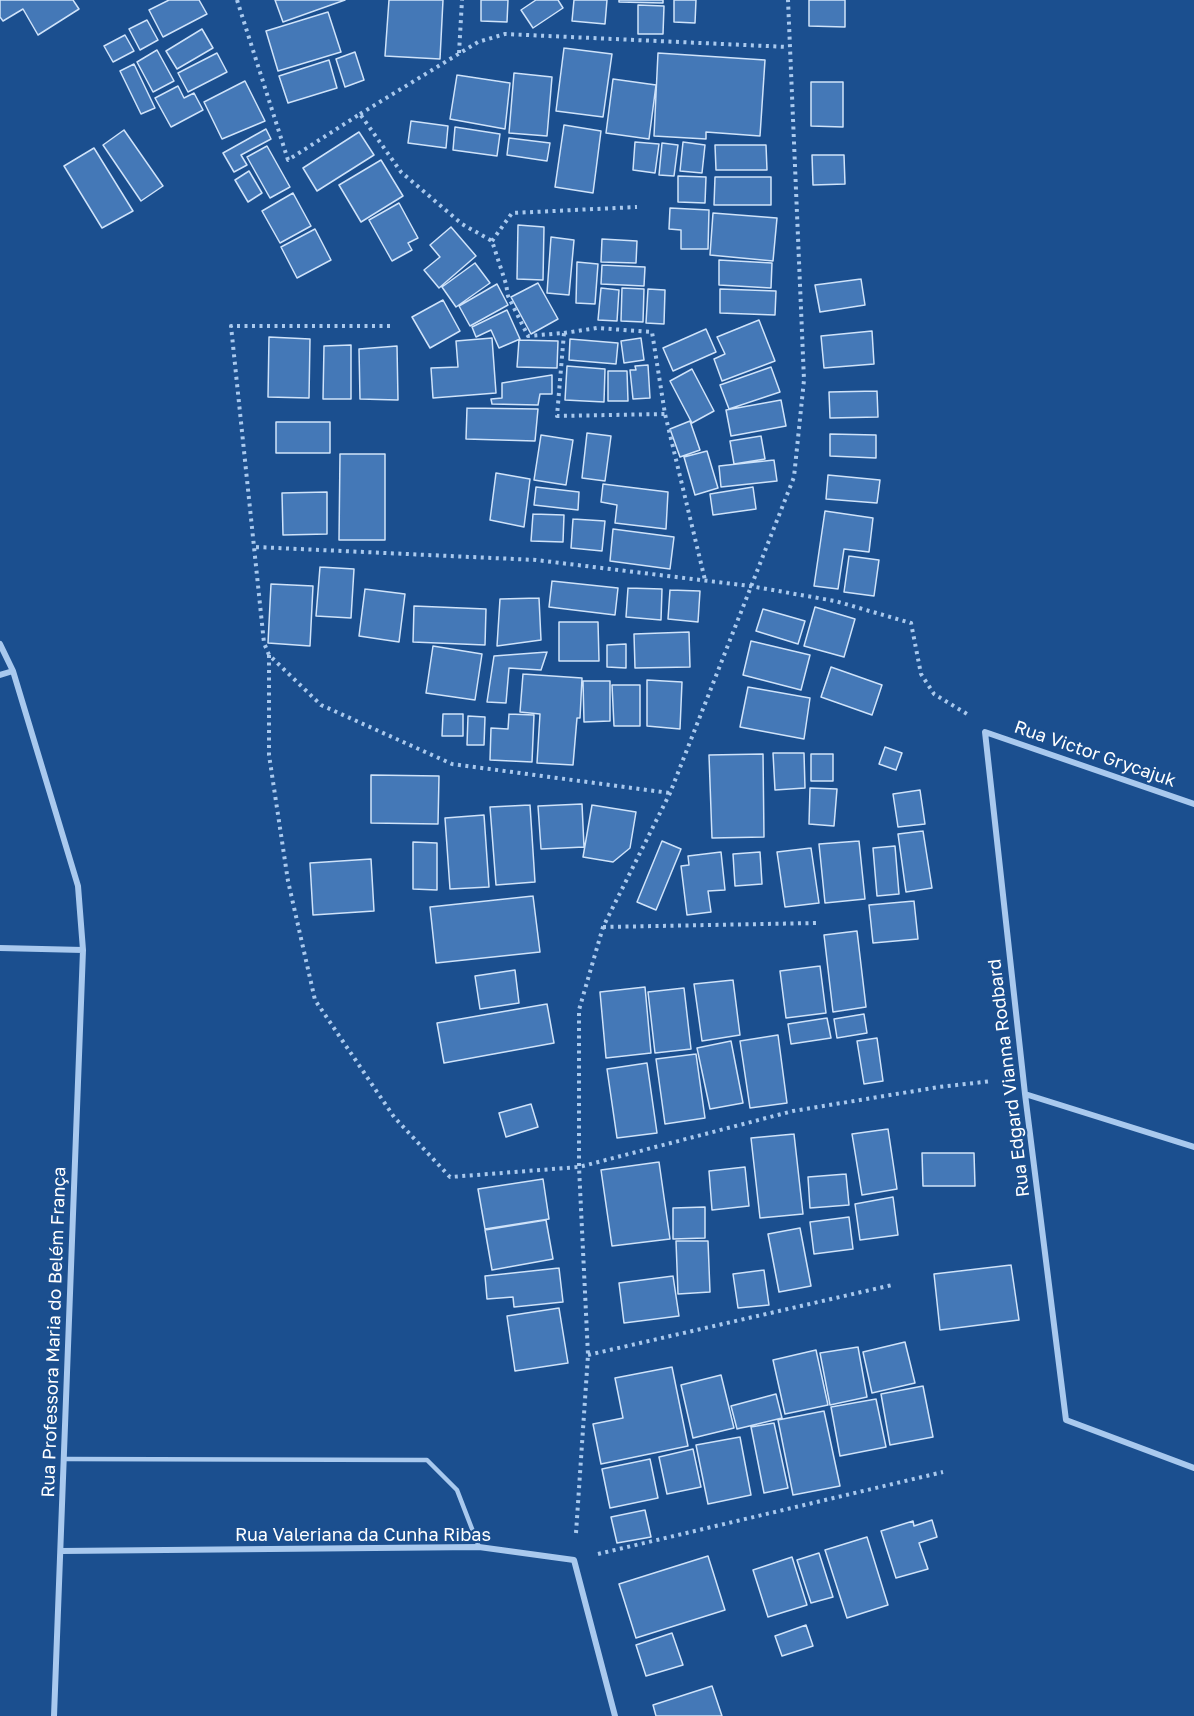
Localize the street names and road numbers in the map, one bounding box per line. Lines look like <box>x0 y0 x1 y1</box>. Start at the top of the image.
street label: Rua Victor Grycajuk <box>1011 716 1179 792</box>
street label: Rua Edgard Vianna Rodbard <box>984 958 1034 1198</box>
street label: Rua Professora Maria do Belém França <box>37 1166 71 1498</box>
street label: Rua Valeriana da Cunha Ribas <box>235 1524 491 1546</box>

